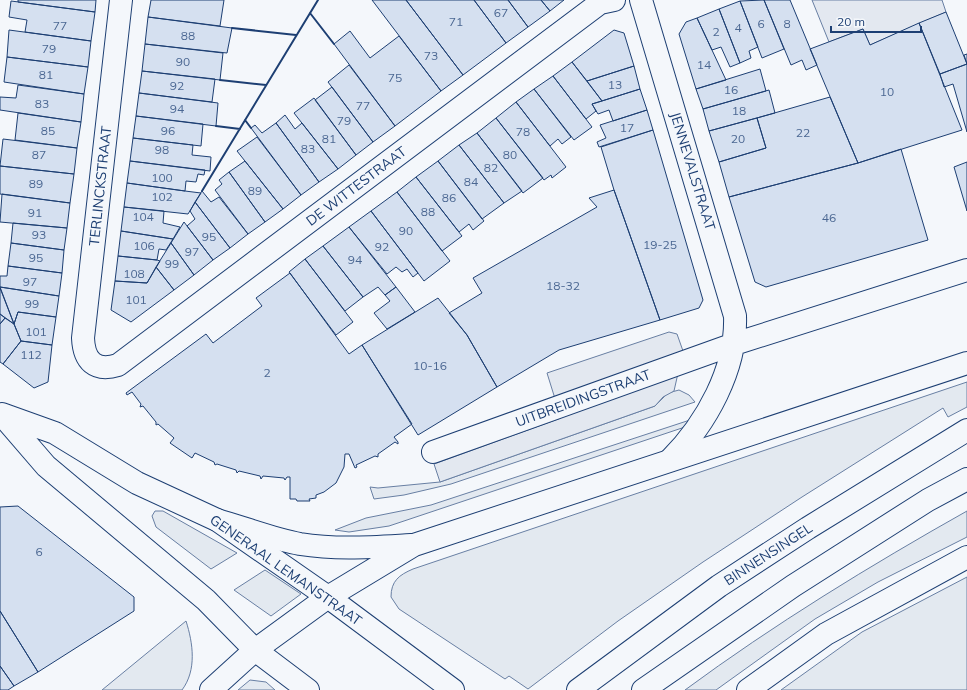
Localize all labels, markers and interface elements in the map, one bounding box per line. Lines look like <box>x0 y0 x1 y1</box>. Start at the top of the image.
house number: 67 <box>494 5 508 20</box>
scale bar <box>831 8 921 34</box>
house number: 71 <box>449 14 463 29</box>
text: 20 m <box>837 14 865 29</box>
house number: 6 <box>757 16 765 31</box>
house number: 8 <box>783 16 791 31</box>
house number: 77 <box>53 18 67 33</box>
house number: 4 <box>734 20 742 35</box>
house number: 2 <box>712 24 720 39</box>
house number: 88 <box>181 28 195 43</box>
house number: 79 <box>42 41 56 56</box>
house number: 73 <box>424 48 438 63</box>
house number: 90 <box>176 54 190 69</box>
house number: 14 <box>697 57 711 72</box>
house number: 81 <box>39 67 53 82</box>
house number: 75 <box>388 70 402 85</box>
house number: 13 <box>608 77 622 92</box>
house number: 92 <box>170 78 184 93</box>
house number: 16 <box>724 82 738 97</box>
house number: 10 <box>880 84 894 99</box>
house number: 83 <box>35 96 49 111</box>
house number: 77 <box>356 98 370 113</box>
house number: 94 <box>170 101 184 116</box>
house number: 18 <box>732 103 746 118</box>
street label: JENNEVALSTRAAT <box>666 110 720 233</box>
house number: 79 <box>337 113 351 128</box>
house number: 17 <box>620 120 634 135</box>
house number: 85 <box>41 123 55 138</box>
house number: 96 <box>161 123 175 138</box>
house number: 78 <box>516 124 530 139</box>
street label: TERLINCKSTRAAT <box>85 125 115 247</box>
house number: 22 <box>796 125 810 140</box>
house number: 81 <box>322 131 336 146</box>
house number: 20 <box>731 131 745 146</box>
house number: 83 <box>301 141 315 156</box>
house number: 98 <box>155 142 169 157</box>
street label: DE WITTESTRAAT <box>302 142 410 230</box>
house number: 87 <box>32 147 46 162</box>
house number: 80 <box>503 147 517 162</box>
house number: 82 <box>484 160 498 175</box>
house number: 100 <box>151 170 173 185</box>
house number: 84 <box>464 174 478 189</box>
house number: 89 <box>29 176 43 191</box>
house number: 89 <box>248 183 262 198</box>
house number: 102 <box>151 189 173 204</box>
house number: 86 <box>442 190 456 205</box>
house number: 88 <box>421 204 435 219</box>
house number: 91 <box>28 205 42 220</box>
house number: 104 <box>132 209 154 224</box>
house number: 46 <box>822 210 836 225</box>
house number: 90 <box>399 223 413 238</box>
house number: 93 <box>32 227 46 242</box>
house number: 95 <box>202 229 216 244</box>
house number: 19-25 <box>643 237 677 252</box>
house number: 106 <box>133 238 155 253</box>
house number: 92 <box>375 239 389 254</box>
house number: 97 <box>185 244 199 259</box>
house number: 95 <box>29 250 43 265</box>
house number: 94 <box>348 252 362 267</box>
house number: 99 <box>165 256 179 271</box>
house number: 108 <box>123 266 145 281</box>
house number: 97 <box>23 274 37 289</box>
house number: 18-32 <box>546 278 580 293</box>
house number: 101 <box>125 292 147 307</box>
house number: 99 <box>25 296 39 311</box>
house number: 101 <box>25 324 47 339</box>
house number: 112 <box>20 347 42 362</box>
house number: 10-16 <box>413 358 447 373</box>
house number: 2 <box>263 365 271 380</box>
street label: UITBREIDINGSTRAAT <box>513 365 654 431</box>
street label: GENERAAL LEMANSTRAAT <box>206 511 366 630</box>
street label: BINNENSINGEL <box>720 519 816 589</box>
house number: 6 <box>35 544 43 559</box>

